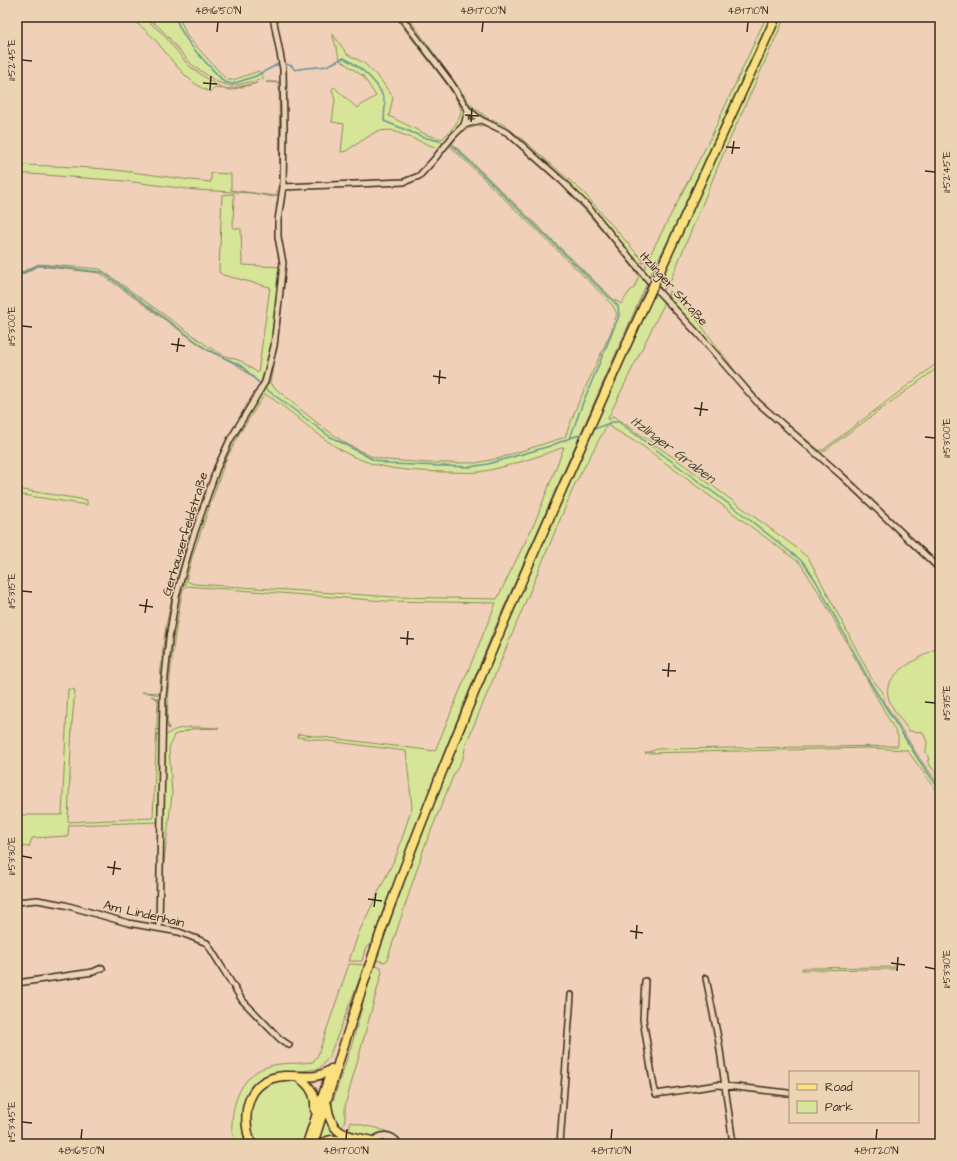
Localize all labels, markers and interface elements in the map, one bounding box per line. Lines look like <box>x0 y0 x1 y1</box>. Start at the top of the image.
text: 48°16'50"N <box>195 4 241 18</box>
text: 48°17'00"N <box>460 4 506 18</box>
text: 48°17'10"N <box>728 4 768 18</box>
text: 11°52'45"E <box>5 39 19 81</box>
text: 11°52'45"E <box>940 151 954 193</box>
street label: Itzlinger Straße <box>635 248 712 331</box>
text: 11°53'00"E <box>5 306 19 346</box>
water label: Itzlinger Graben <box>627 412 720 489</box>
text: 11°53'00"E <box>940 418 954 458</box>
street label: Gerhauserfeldstraße <box>158 470 212 598</box>
text: 11°53'15"E <box>5 573 19 609</box>
text: 11°53'15"E <box>940 685 954 721</box>
text: 11°53'30"E <box>5 837 19 875</box>
street label: Am Lindenhain <box>102 896 187 932</box>
text: 11°53'30"E <box>940 950 954 988</box>
legend <box>789 1071 919 1123</box>
text: Road <box>825 1079 853 1096</box>
text: Park <box>825 1099 853 1116</box>
text: 11°53'45"E <box>5 1102 19 1142</box>
text: 48°16'50"N <box>58 1144 104 1158</box>
text: 48°17'00"N <box>323 1144 369 1158</box>
text: 48°17'10"N <box>591 1144 631 1158</box>
text: 48°17'20"N <box>853 1144 899 1158</box>

